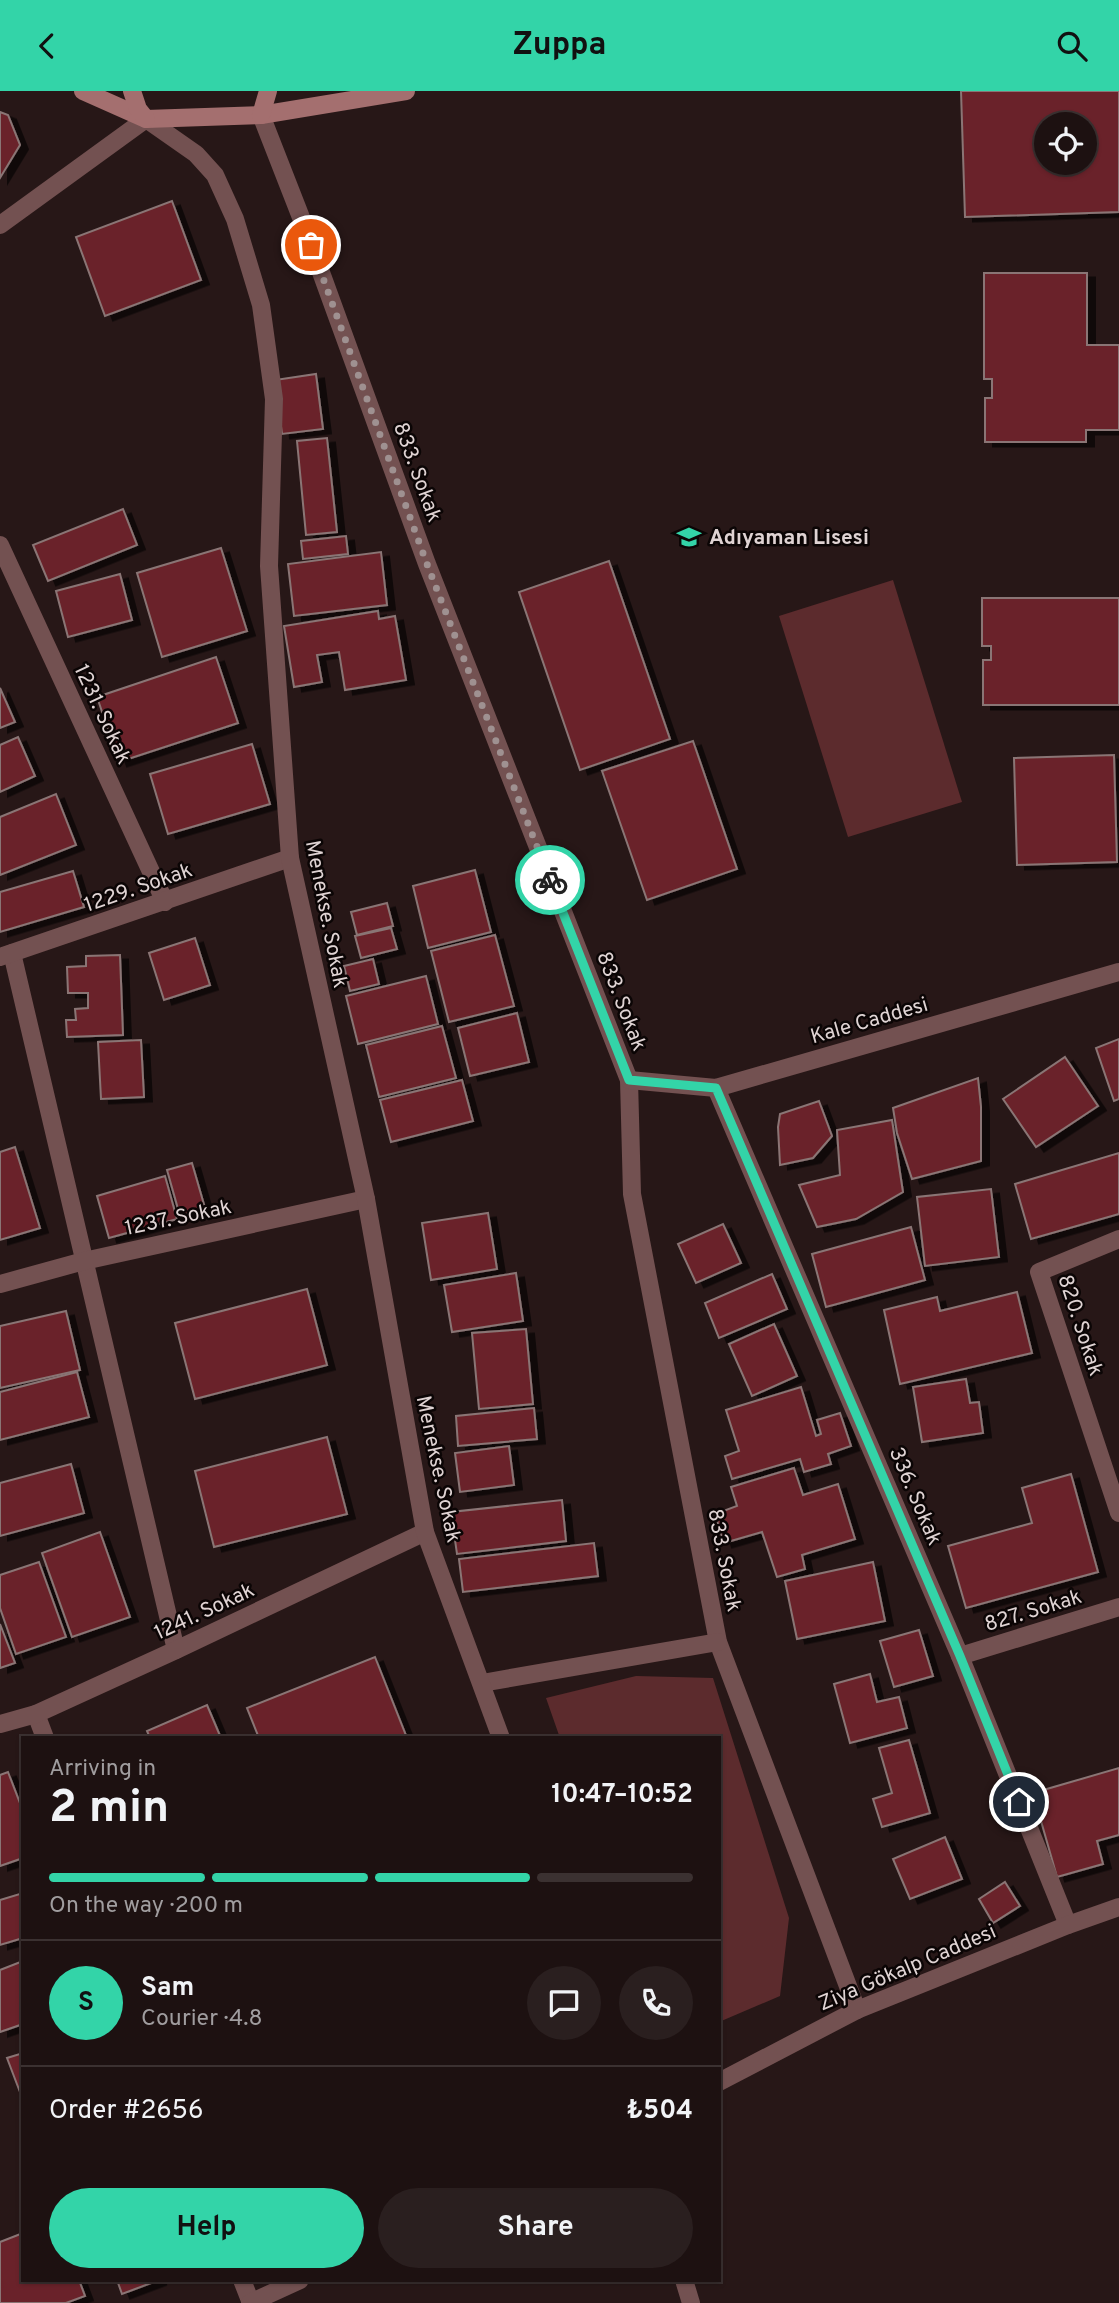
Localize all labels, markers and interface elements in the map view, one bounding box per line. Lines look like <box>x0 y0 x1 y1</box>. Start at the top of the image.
text: Zuppa <box>513 26 606 66</box>
icon: back <box>28 27 66 65</box>
icon: search <box>1053 27 1091 65</box>
map controls <box>1034 112 1097 175</box>
button: locate <box>1034 112 1097 175</box>
pin <box>281 215 341 275</box>
icon: bag <box>292 226 330 264</box>
street label: 833. Sokak <box>386 419 447 526</box>
school or university icon: Adıyaman Lisesi <box>675 523 703 551</box>
place label: Adıyaman Lisesi <box>709 525 869 552</box>
street label: 1231. Sokak <box>67 660 137 769</box>
street label: Menekse. Sokak <box>298 838 353 990</box>
courier <box>515 845 585 915</box>
street label: 1229. Sokak <box>81 857 196 919</box>
icon: bike <box>531 861 569 899</box>
street label: 833. Sokak <box>589 948 652 1055</box>
street label: Kale Caddesi <box>807 992 931 1051</box>
street label: 1237. Sokak <box>122 1194 234 1243</box>
street label: 820. Sokak <box>1050 1271 1109 1380</box>
street label: Menekse. Sokak <box>409 1393 466 1545</box>
street label: 336. Sokak <box>882 1443 947 1550</box>
street label: 833. Sokak <box>700 1506 747 1614</box>
street label: 1241. Sokak <box>150 1577 259 1647</box>
street label: 827. Sokak <box>982 1584 1085 1639</box>
text: Arriving in <box>49 1755 156 1784</box>
pin <box>989 1772 1049 1832</box>
text: 10:47–10:52 <box>551 1779 693 1812</box>
text: 2 min <box>49 1780 169 1839</box>
icon: home <box>1000 1783 1038 1821</box>
text: On the way · 200 m <box>49 1892 243 1921</box>
street label: Ziya Gökalp Caddesi <box>815 1919 1001 2018</box>
button: chat <box>527 1966 601 2040</box>
button: phone <box>619 1966 693 2040</box>
text: Sam <box>141 1972 194 2005</box>
text: S <box>78 1987 94 2020</box>
text: Courier · 4.8 <box>141 2005 262 2034</box>
text: Order #2656 <box>49 2095 204 2128</box>
text: ₺504 <box>626 2095 693 2128</box>
button: Help <box>49 2188 364 2268</box>
button: Share <box>378 2188 693 2268</box>

